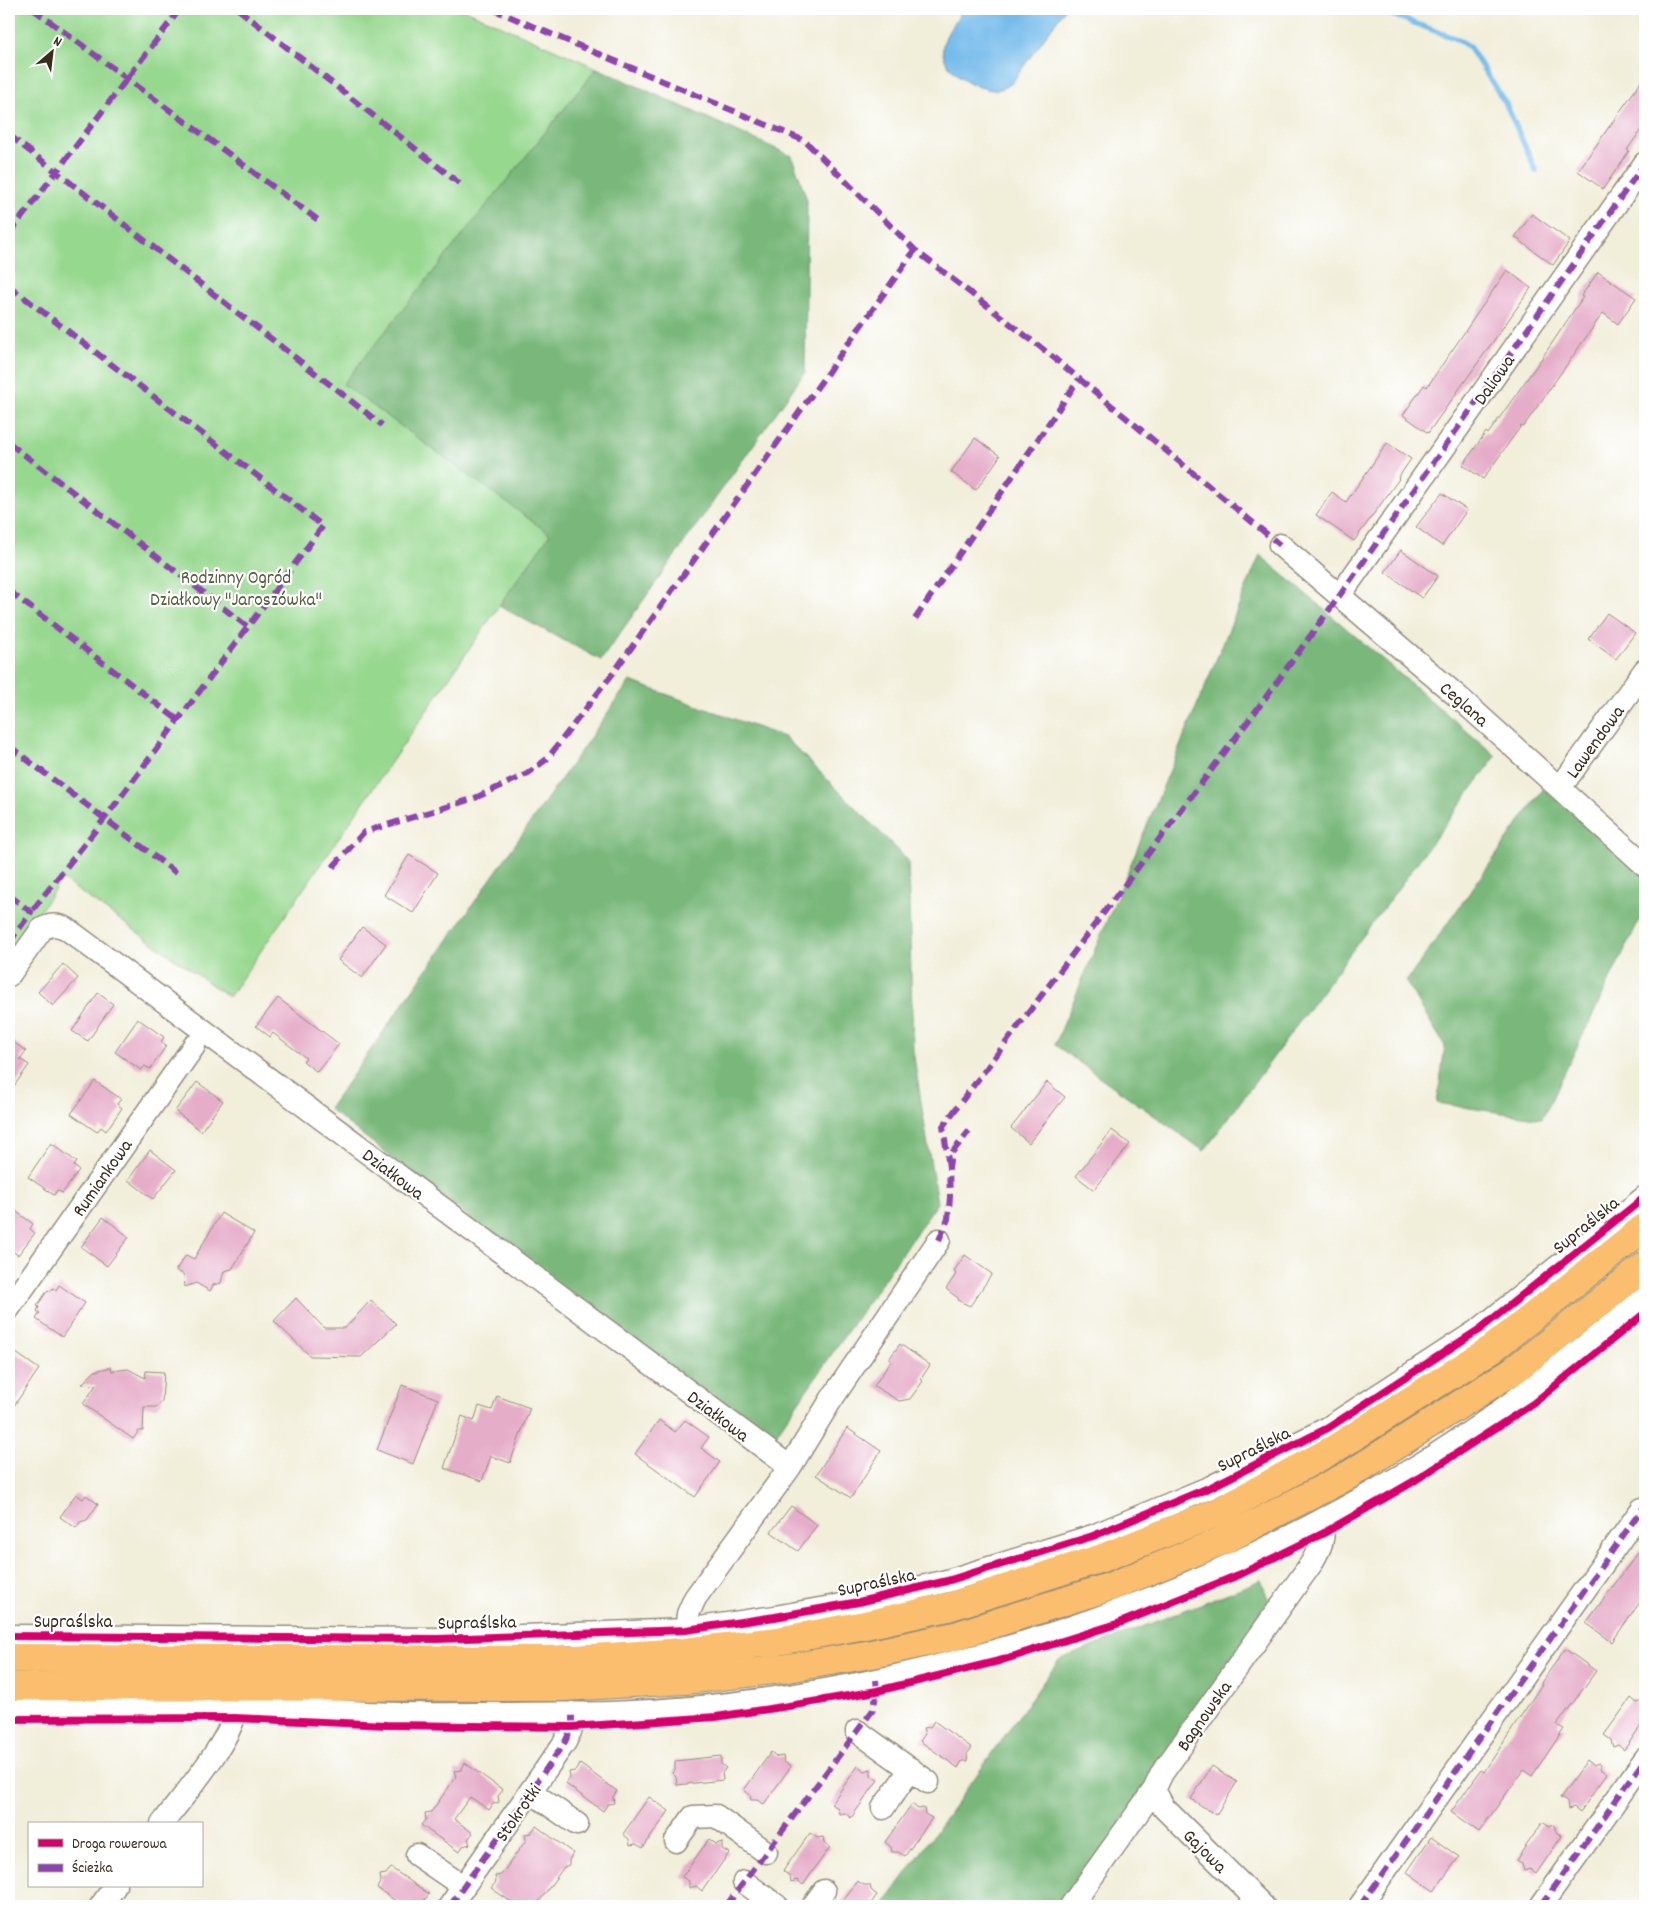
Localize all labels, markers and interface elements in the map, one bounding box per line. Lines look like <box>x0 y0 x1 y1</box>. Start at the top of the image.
north arrow <box>28 28 78 78</box>
text: N <box>49 32 65 53</box>
street label: Daliowa <box>1469 349 1524 412</box>
park label: Rodzinny Ogród Działkowy "Jaroszówka" <box>150 566 322 615</box>
street label: Ceglana <box>1432 677 1494 735</box>
street label: Lawendowa <box>1561 700 1633 785</box>
street label: Rumiankowa <box>67 1134 141 1223</box>
street label: Działkowa <box>355 1143 429 1209</box>
street label: Supraślska <box>1548 1191 1627 1262</box>
street label: Działkowa <box>680 1385 754 1451</box>
street label: Supraślska <box>1213 1421 1297 1481</box>
street label: Supraślska <box>835 1563 919 1606</box>
street label: Supraślska <box>34 1610 113 1637</box>
street label: Supraślska <box>437 1610 518 1639</box>
street label: Bagnowska <box>1172 1675 1241 1758</box>
street label: Stokrotki <box>490 1779 550 1849</box>
legend <box>28 1822 202 1888</box>
street label: Gajowa <box>1175 1824 1233 1882</box>
text: Droga rowerowa <box>72 1834 167 1856</box>
text: Ścieżka <box>72 1858 113 1880</box>

